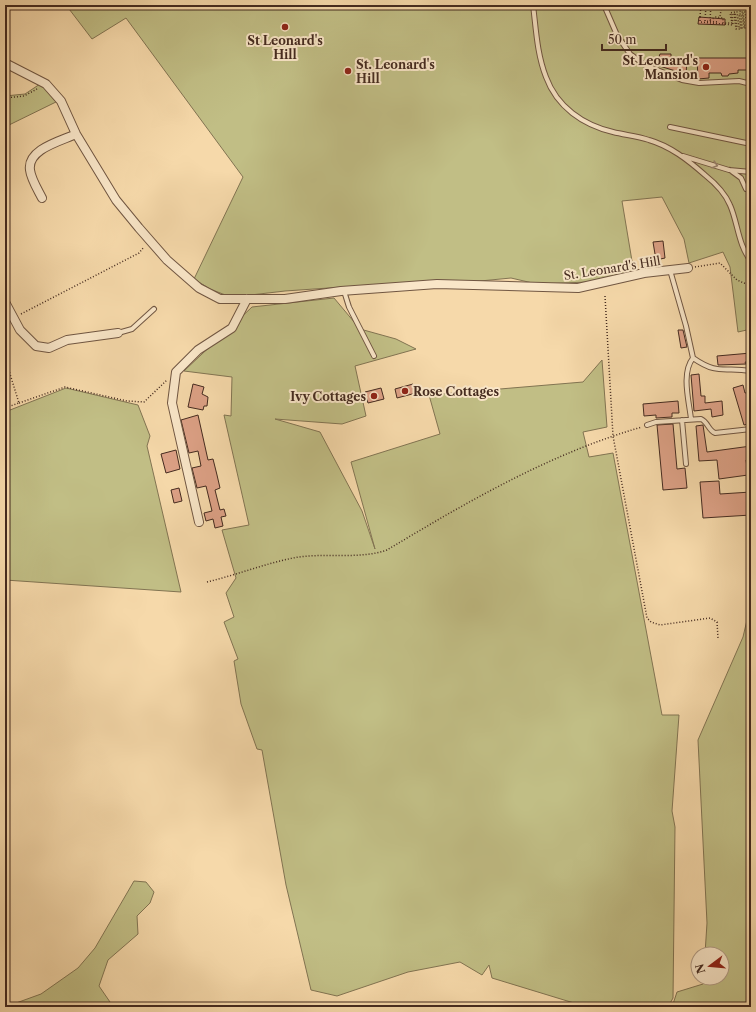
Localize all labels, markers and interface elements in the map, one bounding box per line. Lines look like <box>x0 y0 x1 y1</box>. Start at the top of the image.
marker: St Leonard's Hill <box>280 22 290 32</box>
scale bar <box>602 26 666 52</box>
text: 50 m <box>608 32 637 47</box>
place label: St Leonard's Hill <box>247 33 323 62</box>
place label: St Leonard's Mansion <box>622 53 699 82</box>
place label: St. Leonard's Hill <box>356 57 435 86</box>
marker: St Leonard's Mansion <box>701 62 711 72</box>
marker: St. Leonard's Hill <box>343 66 353 76</box>
one-way arrow <box>711 160 718 169</box>
street label: St. Leonard's Hill <box>563 253 662 283</box>
place label: Rose Cottages <box>413 384 499 399</box>
marker: Rose Cottages <box>400 386 410 396</box>
place label: Ivy Cottages <box>290 389 366 404</box>
marker: Ivy Cottages <box>369 391 379 401</box>
north arrow <box>690 946 730 986</box>
text: N <box>692 962 708 975</box>

